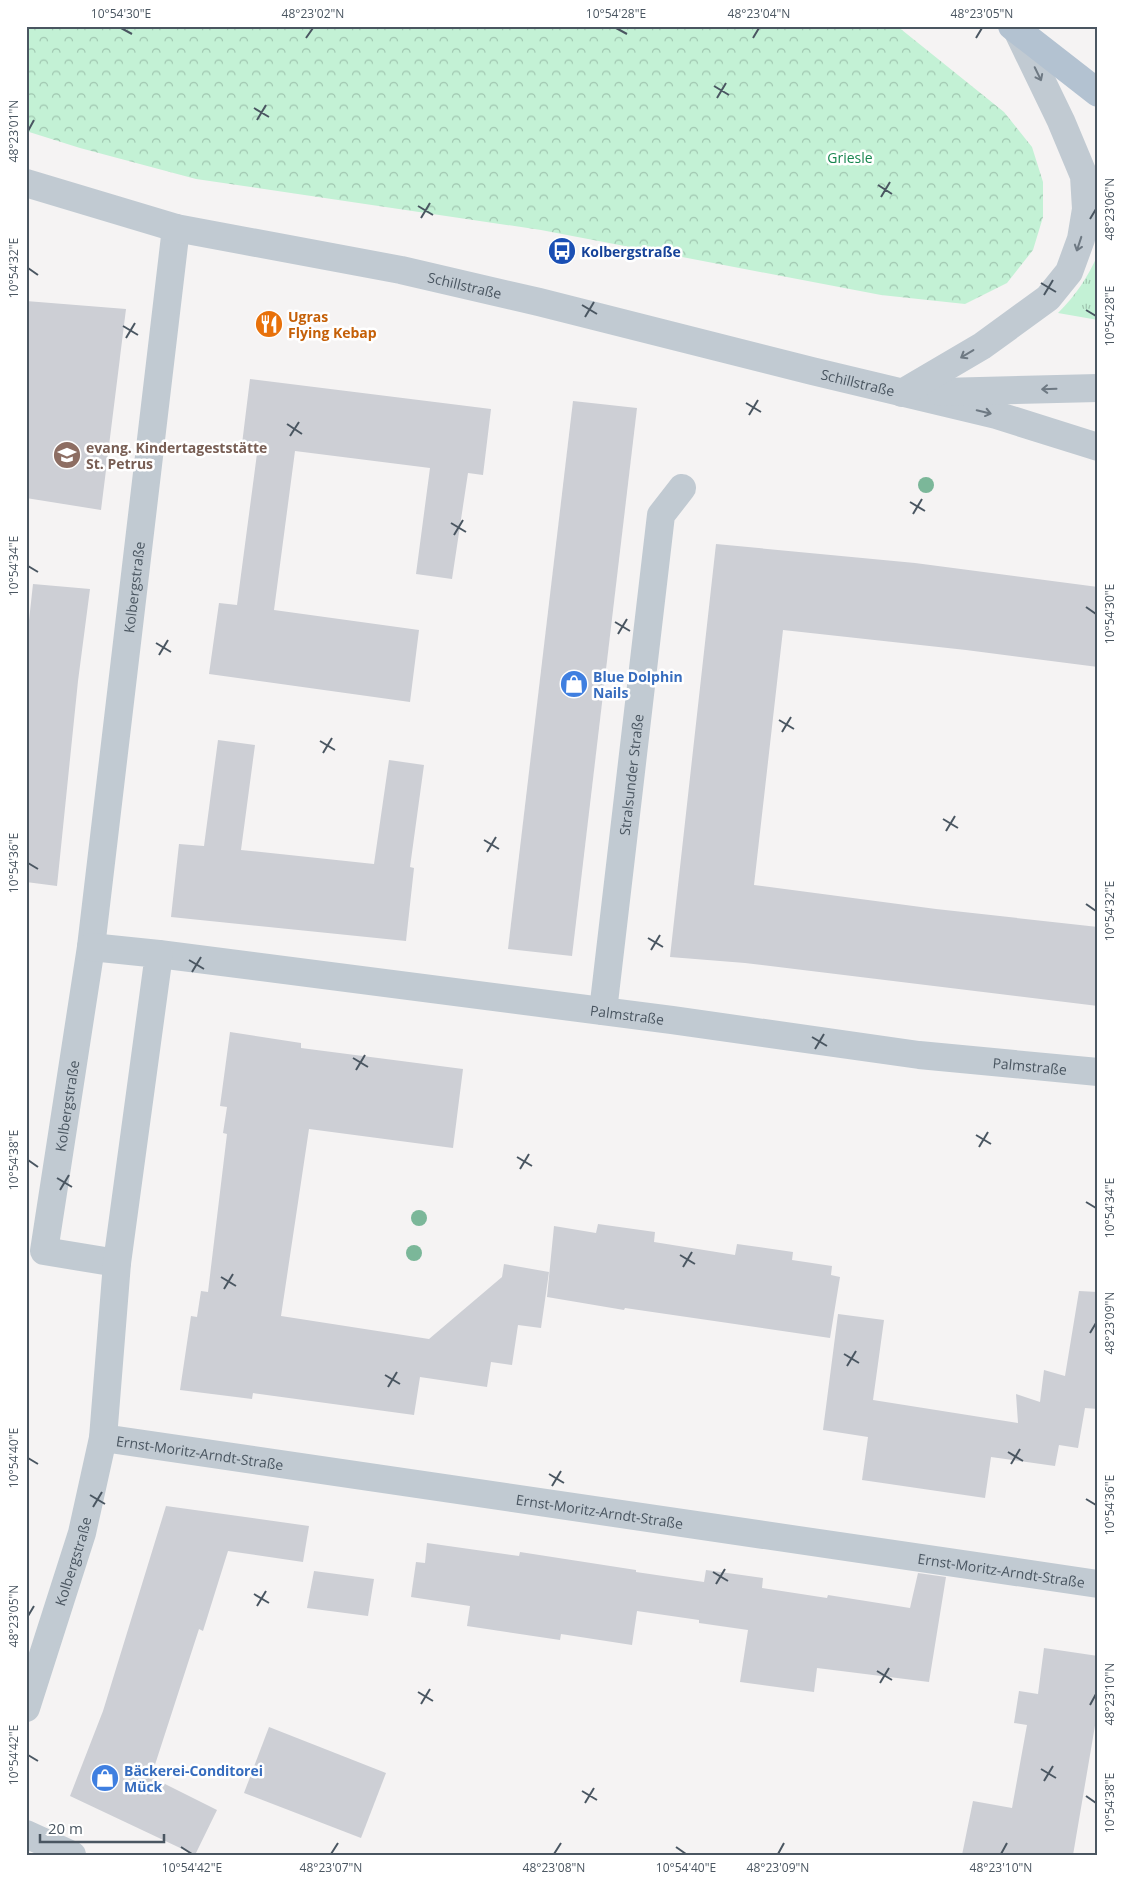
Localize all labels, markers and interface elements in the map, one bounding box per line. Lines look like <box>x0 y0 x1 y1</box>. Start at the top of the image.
text: 10°54'30"E <box>91 5 151 22</box>
text: 48°23'02"N <box>282 5 344 22</box>
text: 10°54'28"E <box>586 5 646 22</box>
text: 48°23'04"N <box>728 5 790 22</box>
text: 48°23'05"N <box>951 5 1013 22</box>
one-way arrow <box>1034 66 1044 81</box>
text: 48°23'01"N <box>5 100 22 162</box>
park label: Griesle <box>827 148 873 167</box>
text: 48°23'06"N <box>1101 178 1118 240</box>
one-way arrow <box>1074 235 1084 251</box>
bus stop icon: Kolbergstraße <box>547 236 577 266</box>
text: 10°54'32"E <box>5 238 22 298</box>
place label: Kolbergstraße <box>581 242 681 261</box>
street label: Schillstraße <box>426 267 504 303</box>
text: 10°54'28"E <box>1101 286 1118 346</box>
place label: Ugras Flying Kebap <box>288 307 377 342</box>
restaurant icon: Ugras Flying Kebap <box>254 309 284 339</box>
one-way arrow <box>961 350 975 360</box>
street label: Schillstraße <box>819 364 897 400</box>
one-way arrow <box>1041 385 1057 394</box>
one-way arrow <box>975 408 991 417</box>
place label: evang. Kindertageststätte St. Petrus <box>86 438 267 473</box>
school or university icon: evang. Kindertageststätte St. Petrus <box>52 440 82 470</box>
text: 10°54'34"E <box>5 536 22 596</box>
street label: Kolbergstraße <box>119 540 148 634</box>
text: 10°54'30"E <box>1101 584 1118 644</box>
place label: Blue Dolphin Nails <box>593 667 683 702</box>
shop icon: Blue Dolphin Nails <box>559 669 589 699</box>
street label: Stralsunder Straße <box>614 713 647 836</box>
text: 10°54'36"E <box>5 833 22 893</box>
text: 10°54'32"E <box>1101 881 1118 941</box>
street label: Palmstraße <box>589 1000 665 1028</box>
street label: Palmstraße <box>992 1053 1068 1079</box>
street label: Kolbergstraße <box>50 1059 83 1153</box>
text: 10°54'38"E <box>5 1130 22 1190</box>
text: 10°54'34"E <box>1101 1178 1118 1238</box>
text: 48°23'09"N <box>1101 1292 1118 1354</box>
text: 10°54'40"E <box>5 1428 22 1488</box>
street label: Ernst-Moritz-Arndt-Straße <box>115 1431 285 1474</box>
text: 10°54'36"E <box>1101 1475 1118 1535</box>
street label: Ernst-Moritz-Arndt-Straße <box>515 1489 685 1533</box>
street label: Kolbergstraße <box>50 1515 95 1608</box>
street label: Ernst-Moritz-Arndt-Straße <box>917 1548 1086 1591</box>
text: 48°23'05"N <box>5 1585 22 1647</box>
text: 48°23'10"N <box>1101 1663 1118 1725</box>
text: 10°54'42"E <box>5 1725 22 1785</box>
place label: Bäckerei-Conditorei Mück <box>124 1761 263 1796</box>
shop icon: Bäckerei-Conditorei Mück <box>90 1763 120 1793</box>
text: 10°54'38"E <box>1101 1773 1118 1833</box>
scale bar <box>40 1811 164 1843</box>
text: 20 m <box>48 1818 83 1838</box>
text: 10°54'42"E <box>162 1859 222 1876</box>
text: 48°23'07"N <box>300 1859 362 1876</box>
text: 48°23'08"N <box>523 1859 585 1876</box>
text: 10°54'40"E <box>656 1859 716 1876</box>
text: 48°23'09"N <box>747 1859 809 1876</box>
text: 48°23'10"N <box>970 1859 1032 1876</box>

